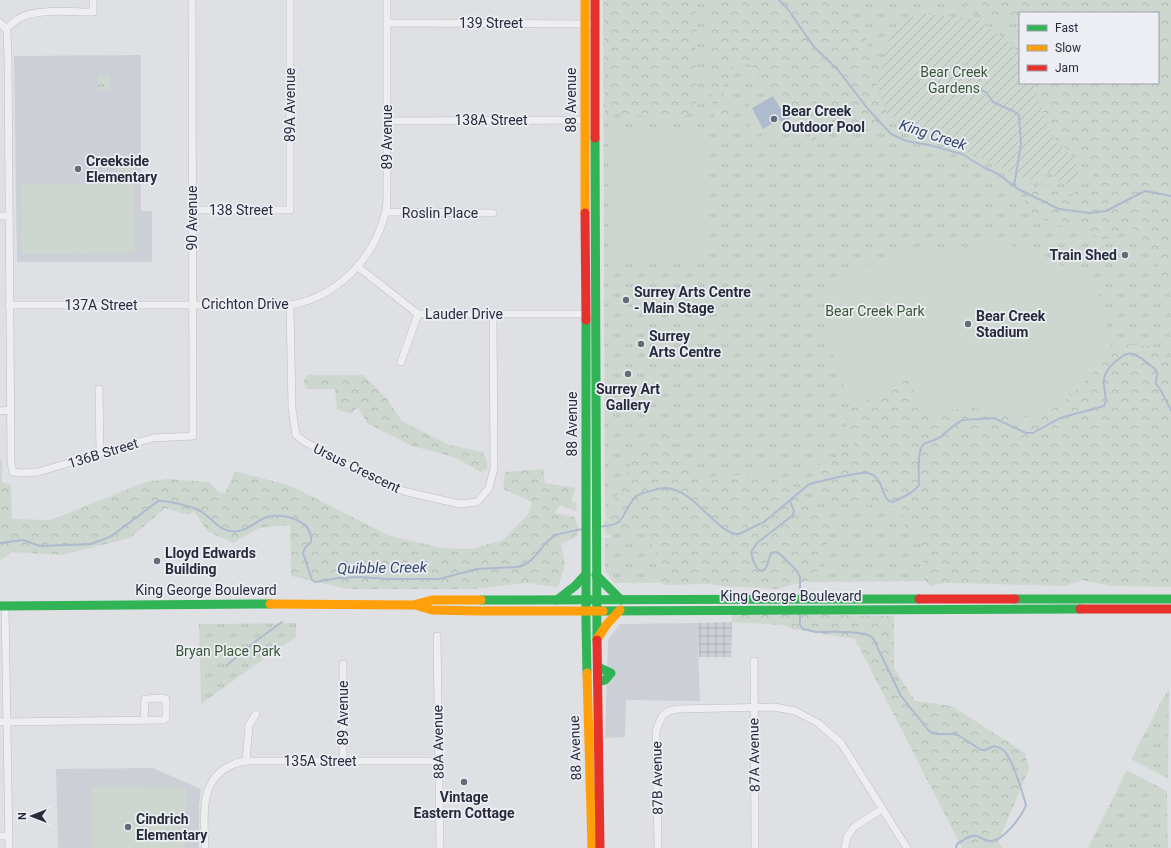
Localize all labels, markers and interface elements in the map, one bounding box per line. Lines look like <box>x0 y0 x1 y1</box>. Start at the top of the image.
legend <box>1019 12 1159 84</box>
street label: 139 Street <box>459 15 523 31</box>
text: Fast <box>1055 21 1078 35</box>
text: Slow <box>1055 41 1081 55</box>
text: Jam <box>1055 61 1079 75</box>
park label: Bear Creek Gardens <box>920 64 989 96</box>
street label: 89A Avenue <box>282 68 298 142</box>
street label: 88 Avenue <box>563 68 579 133</box>
place label: Bear Creek Outdoor Pool <box>782 103 865 135</box>
street label: 89 Avenue <box>379 105 395 170</box>
street label: 138A Street <box>454 112 528 128</box>
marker: Bear Creek Outdoor Pool <box>769 114 779 124</box>
water label: King Creek <box>897 116 969 155</box>
place label: Creekside Elementary <box>86 153 158 185</box>
marker: Creekside Elementary <box>73 164 83 174</box>
street label: 90 Avenue <box>184 186 200 251</box>
street label: 138 Street <box>209 202 273 218</box>
street label: Roslin Place <box>402 205 478 221</box>
place label: Train Shed <box>1049 247 1117 263</box>
marker: Train Shed <box>1120 250 1130 260</box>
place label: Surrey Arts Centre - Main Stage <box>634 284 751 316</box>
marker: Surrey Arts Centre - Main Stage <box>621 295 631 305</box>
street label: Crichton Drive <box>201 296 289 312</box>
street label: 137A Street <box>64 297 138 313</box>
park label: Bear Creek Park <box>825 303 926 319</box>
street label: Lauder Drive <box>425 306 503 322</box>
place label: Bear Creek Stadium <box>976 308 1046 340</box>
marker: Bear Creek Stadium <box>963 319 973 329</box>
place label: Surrey Arts Centre <box>649 328 722 360</box>
marker: Surrey Arts Centre <box>636 339 646 349</box>
marker: Surrey Art Gallery <box>623 369 633 379</box>
place label: Surrey Art Gallery <box>596 381 660 413</box>
street label: 88 Avenue <box>564 392 580 457</box>
street label: 136B Street <box>66 435 141 471</box>
street label: Ursus Crescent <box>311 440 404 496</box>
place label: Lloyd Edwards Building <box>165 545 256 577</box>
marker: Lloyd Edwards Building <box>152 556 162 566</box>
water label: Quibble Creek <box>337 558 428 578</box>
street label: King George Boulevard <box>135 582 277 598</box>
street label: King George Boulevard <box>720 588 862 604</box>
park label: Bryan Place Park <box>175 643 282 659</box>
street label: 89 Avenue <box>335 681 351 746</box>
street label: 88A Avenue <box>429 705 447 779</box>
street label: 88 Avenue <box>566 715 584 781</box>
street label: 87A Avenue <box>745 718 763 792</box>
street label: 87B Avenue <box>648 741 666 815</box>
street label: 135A Street <box>283 753 357 769</box>
marker: Vintage Eastern Cottage <box>459 777 469 787</box>
place label: Vintage Eastern Cottage <box>414 789 515 821</box>
north arrow <box>12 796 52 836</box>
place label: Cindrich Elementary <box>136 811 208 843</box>
text: N <box>16 812 29 820</box>
marker: Cindrich Elementary <box>123 822 133 832</box>

